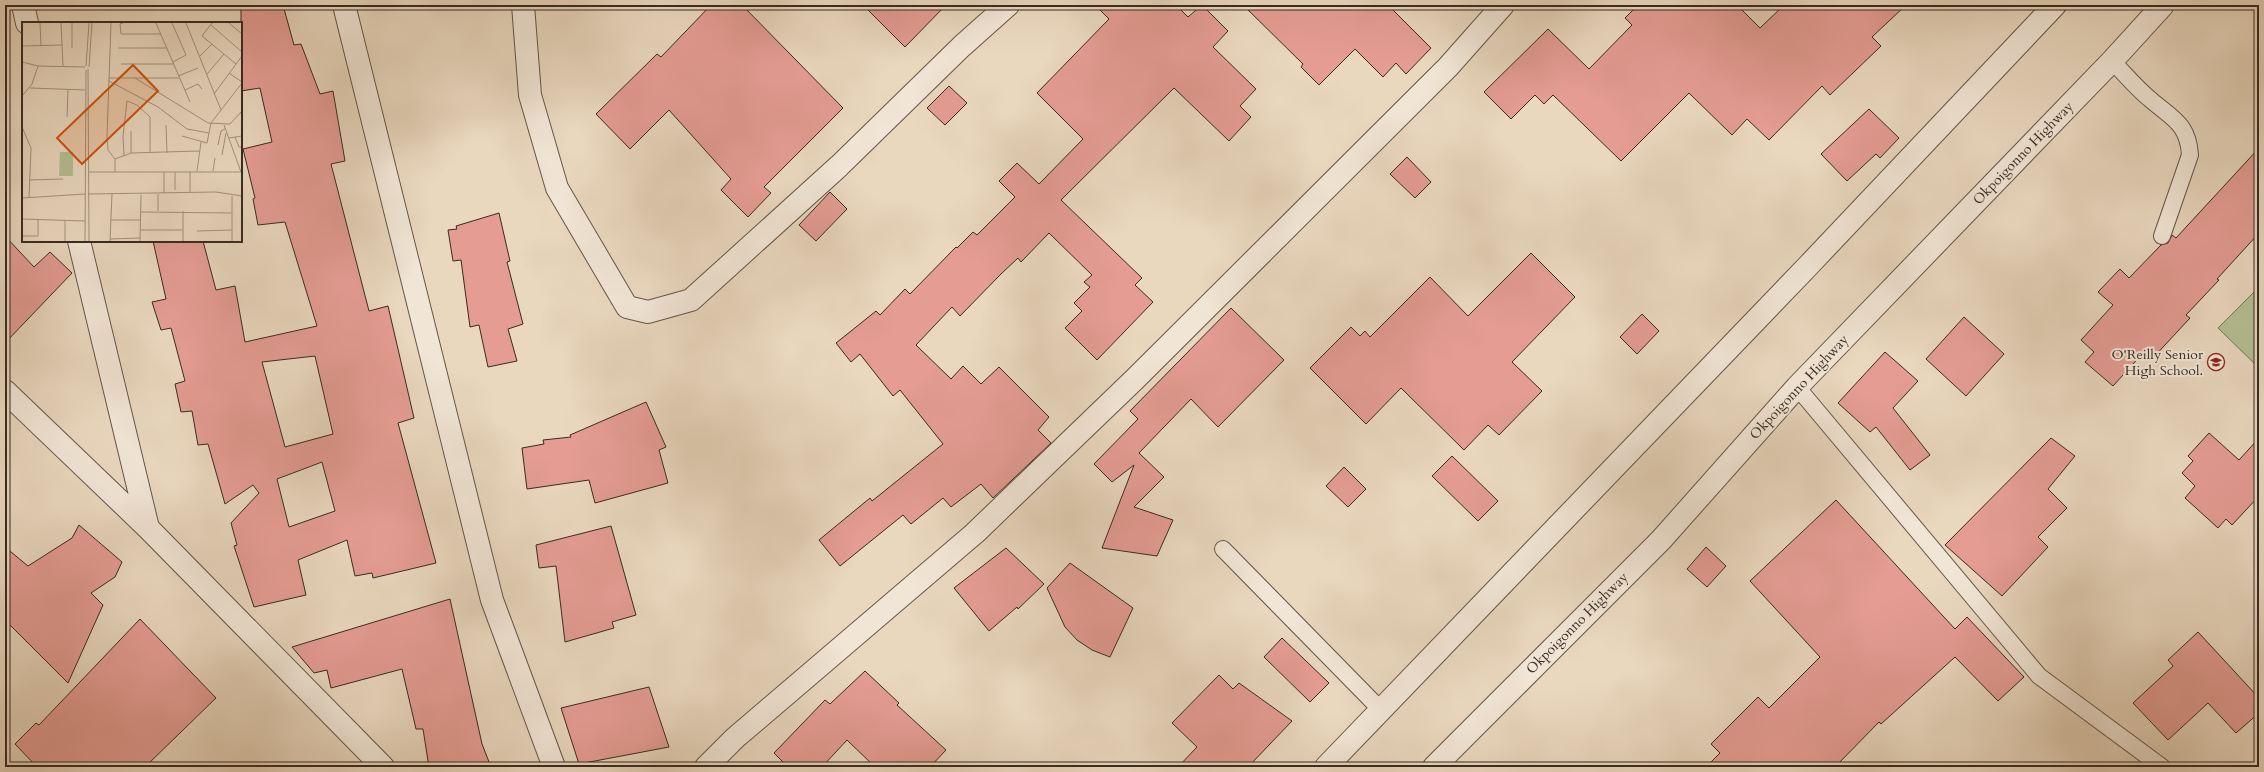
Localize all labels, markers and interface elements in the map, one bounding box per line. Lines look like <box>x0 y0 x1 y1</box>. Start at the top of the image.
inset map <box>22 22 242 242</box>
street label: Okpoigonno Highway <box>1969 97 2078 209</box>
street label: Okpoigonno Highway <box>1745 330 1853 444</box>
place label: O'Reilly Senior High School. <box>2112 345 2204 380</box>
school or university icon: O'Reilly Senior High School. <box>2206 352 2226 372</box>
street label: Okpoigonno Highway <box>1522 567 1633 678</box>

